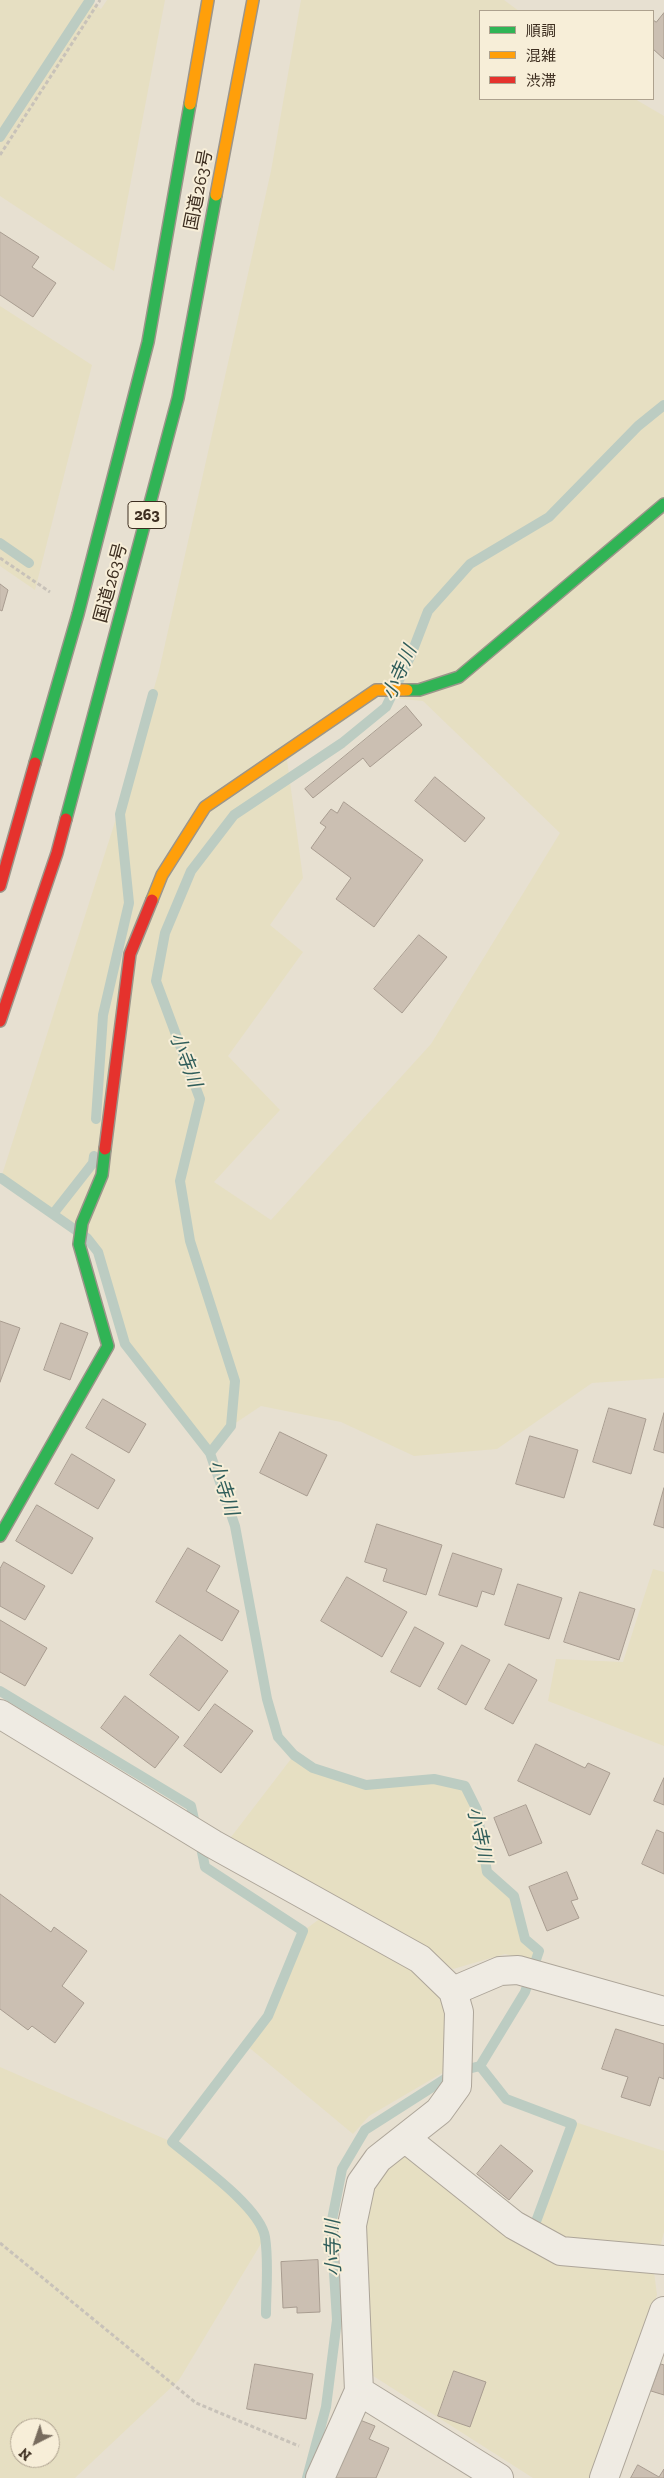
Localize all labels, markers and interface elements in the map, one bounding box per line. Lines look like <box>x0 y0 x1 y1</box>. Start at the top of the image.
legend <box>479 10 654 100</box>
text: 順調 <box>526 22 556 40</box>
text: 混雑 <box>526 47 556 65</box>
text: 渋滞 <box>526 72 556 90</box>
street label: 国道263号 <box>181 148 217 232</box>
road number: 263 <box>128 502 166 528</box>
street label: 国道263号 <box>90 541 132 625</box>
water label: 小寺川 <box>378 642 422 704</box>
water label: 小寺川 <box>164 1029 206 1091</box>
water label: 小寺川 <box>203 1457 243 1519</box>
water label: 小寺川 <box>462 1805 496 1865</box>
water label: 小寺川 <box>322 2219 346 2277</box>
north arrow <box>10 2418 60 2468</box>
text: N <box>16 2444 35 2464</box>

